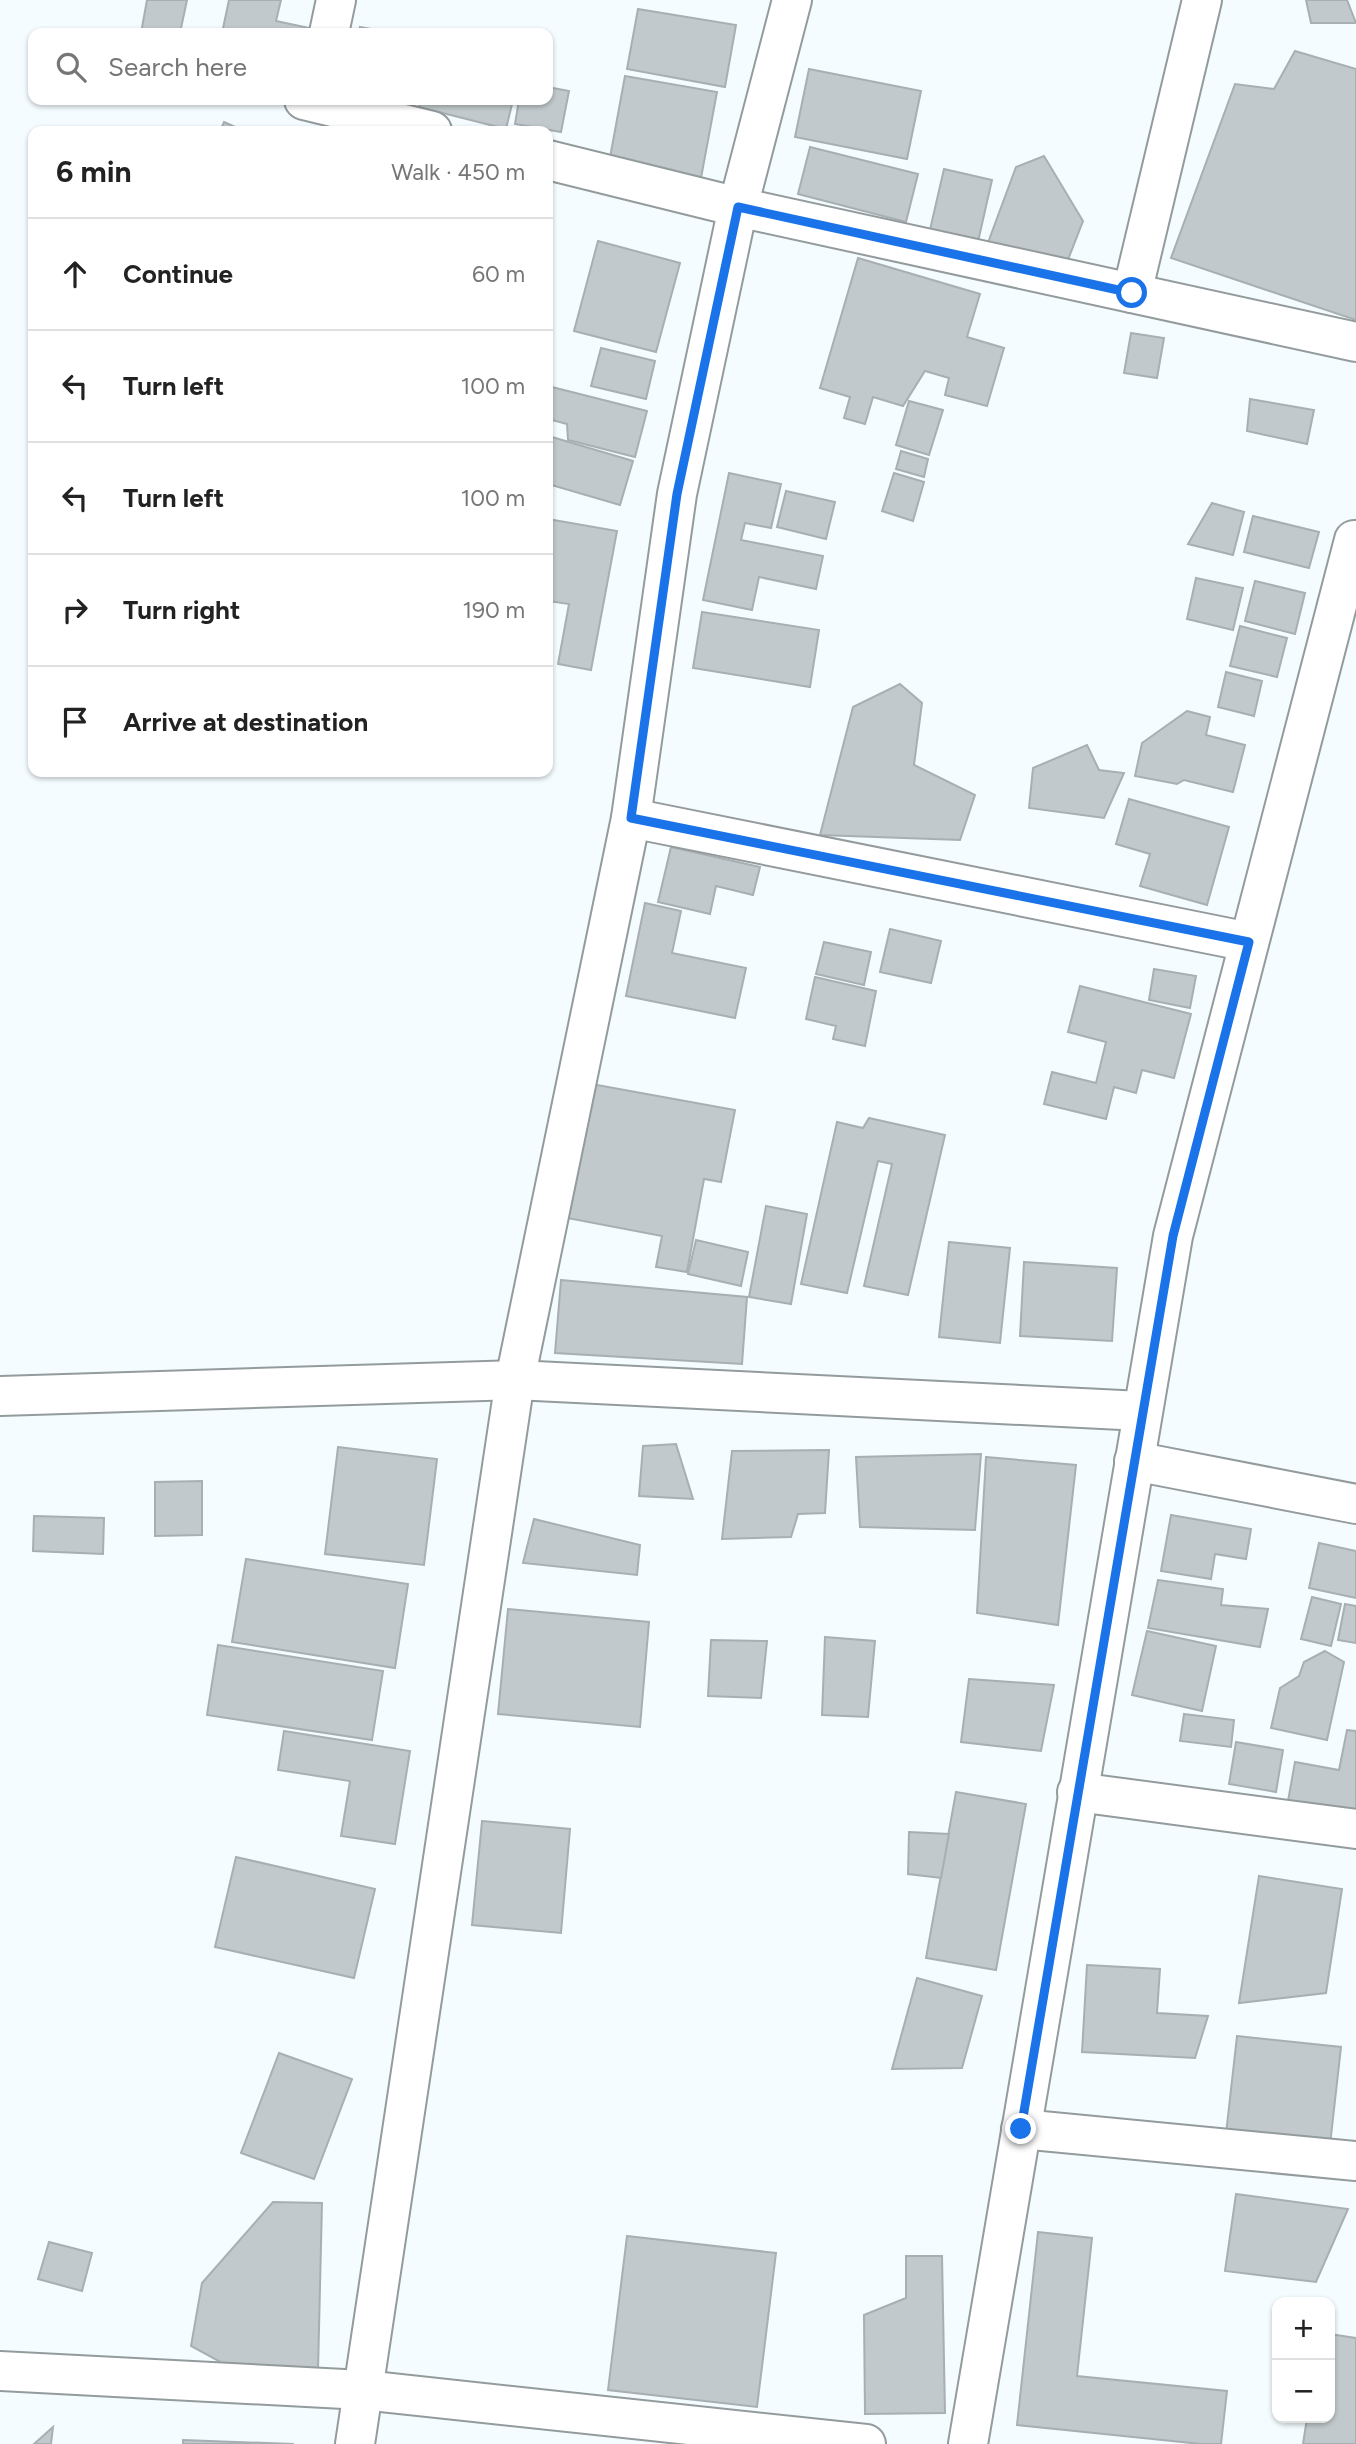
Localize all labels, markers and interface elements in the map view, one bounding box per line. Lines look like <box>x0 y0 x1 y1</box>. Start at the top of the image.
search box <box>28 28 553 105</box>
icon: search <box>52 48 90 86</box>
text: Search here <box>108 51 247 83</box>
text: 6 min <box>56 153 132 190</box>
text: Walk · 450 m <box>391 158 525 186</box>
icon: ahead <box>56 255 94 293</box>
text: Continue <box>123 258 233 290</box>
text: 60 m <box>472 260 525 288</box>
route start <box>1116 277 1147 308</box>
icon: left <box>56 367 94 405</box>
text: Turn left <box>123 370 224 402</box>
text: 100 m <box>461 372 525 400</box>
icon: left <box>56 479 94 517</box>
text: Turn left <box>123 482 224 514</box>
text: 100 m <box>461 484 525 512</box>
icon: right <box>56 591 94 629</box>
text: Turn right <box>123 594 240 626</box>
text: 190 m <box>462 596 525 624</box>
icon: arrive <box>56 703 94 741</box>
text: Arrive at destination <box>123 706 368 738</box>
route end <box>1005 2113 1036 2144</box>
map controls <box>1272 2297 1335 2423</box>
button: + <box>1272 2297 1335 2360</box>
button: − <box>1272 2360 1335 2423</box>

